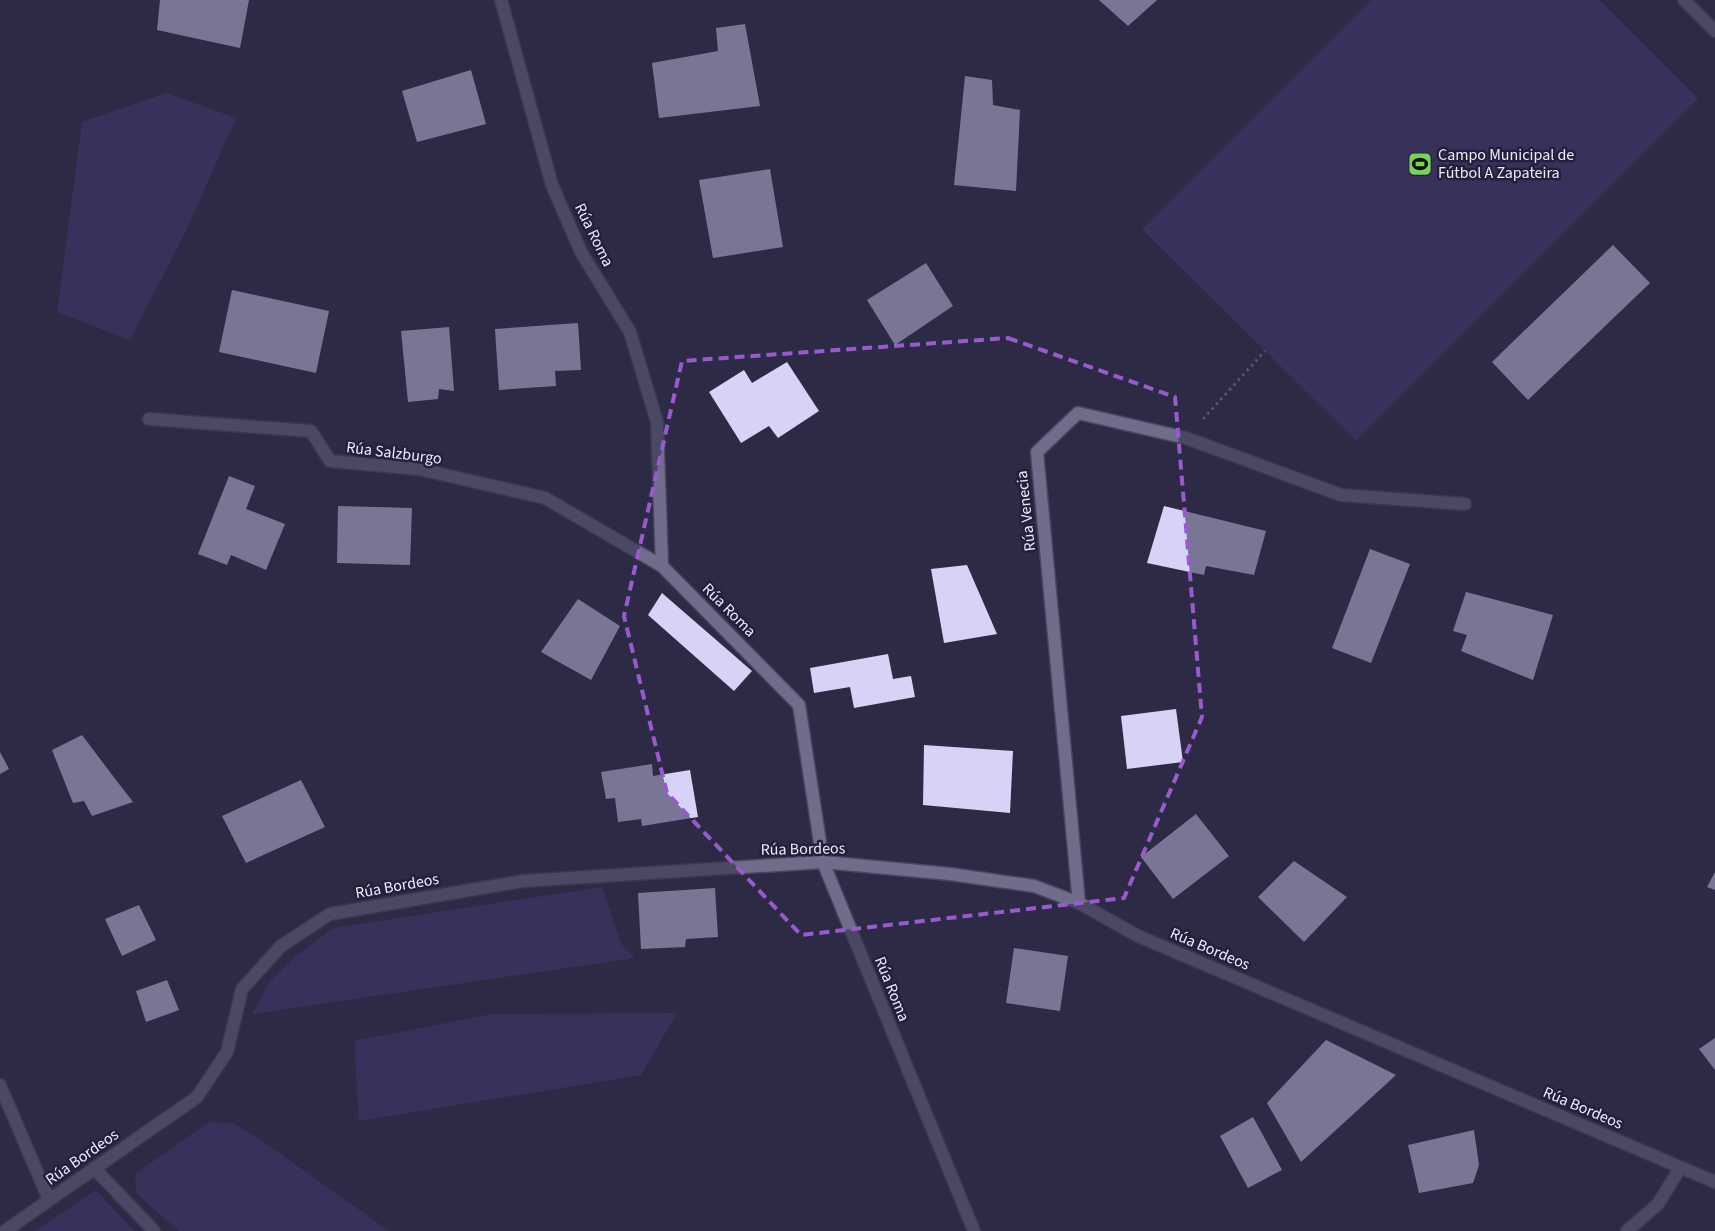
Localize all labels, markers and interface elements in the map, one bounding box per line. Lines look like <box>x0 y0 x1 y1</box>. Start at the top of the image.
place label: Campo Municipal de Fútbol A Zapateira <box>1438 144 1574 184</box>
sports icon: Campo Municipal de Fútbol A Zapateira <box>1407 151 1433 177</box>
street label: Rúa Roma <box>569 200 619 270</box>
street label: Rúa Salzburgo <box>345 436 443 470</box>
street label: Rúa Venecia <box>1011 470 1041 552</box>
street label: Rúa Roma <box>697 578 761 642</box>
street label: Rúa Bordeos <box>760 837 846 861</box>
street label: Rúa Bordeos <box>353 868 441 904</box>
street label: Rúa Bordeos <box>1167 922 1254 976</box>
street label: Rúa Roma <box>869 953 915 1025</box>
street label: Rúa Bordeos <box>1540 1081 1627 1135</box>
street label: Rúa Bordeos <box>41 1124 123 1190</box>

